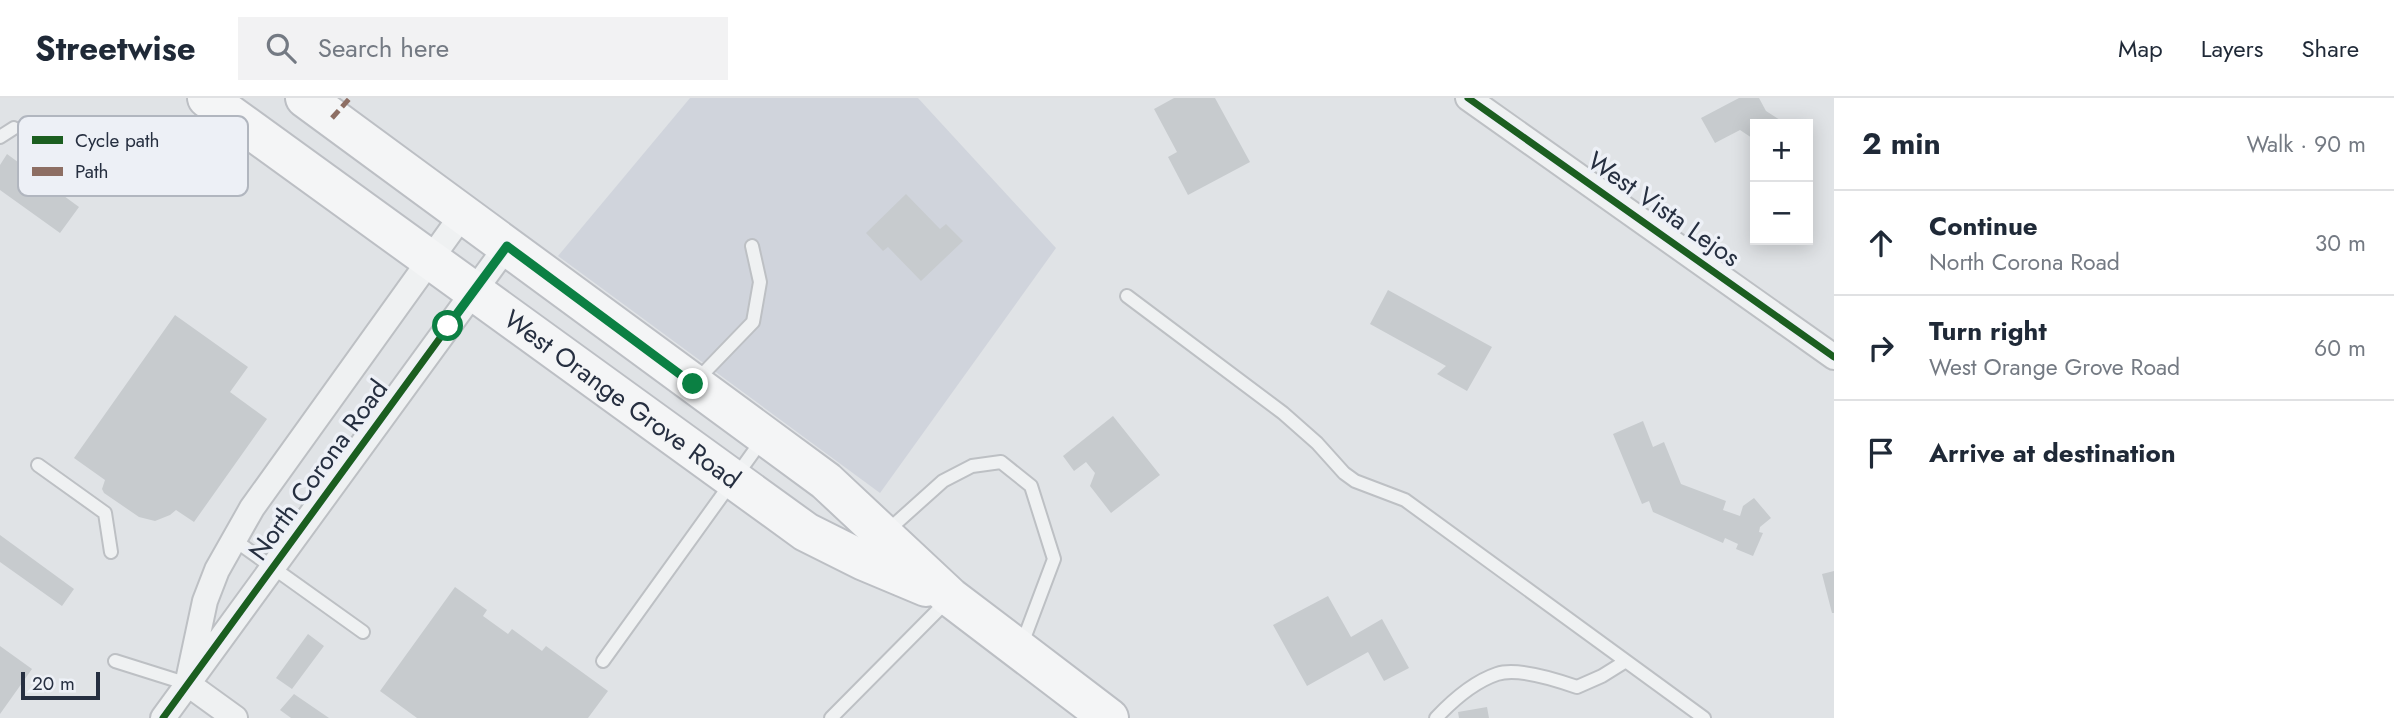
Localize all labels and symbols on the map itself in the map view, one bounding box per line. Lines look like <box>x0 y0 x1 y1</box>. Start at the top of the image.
legend <box>18 116 248 196</box>
text: Cycle path <box>75 127 160 154</box>
street label: West Vista Lejos <box>1580 142 1748 276</box>
text: Path <box>75 158 109 185</box>
street label: West Orange Grove Road <box>496 300 749 498</box>
route start <box>432 310 463 341</box>
route end <box>677 368 708 399</box>
street label: North Corona Road <box>239 372 397 568</box>
scale bar <box>21 669 100 701</box>

